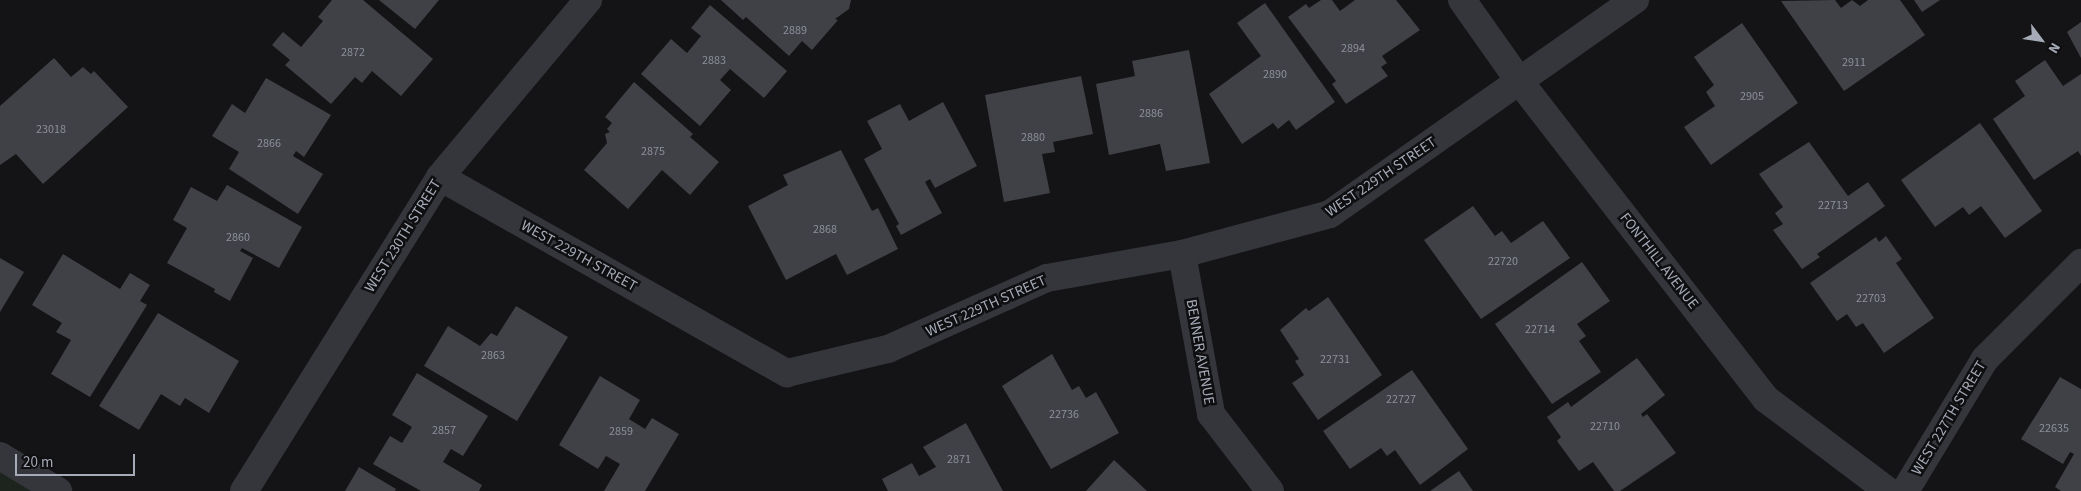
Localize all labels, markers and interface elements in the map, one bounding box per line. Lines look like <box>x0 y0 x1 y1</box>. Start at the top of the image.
north arrow <box>2016 15 2066 65</box>
house number: 2889 <box>783 24 807 38</box>
text: N <box>2043 39 2065 57</box>
house number: 2894 <box>1341 42 1365 56</box>
house number: 2872 <box>341 46 365 60</box>
house number: 2883 <box>702 54 726 68</box>
house number: 2911 <box>1842 56 1866 70</box>
house number: 2890 <box>1263 68 1287 82</box>
house number: 2905 <box>1740 90 1764 104</box>
house number: 2886 <box>1139 107 1163 121</box>
house number: 23018 <box>36 123 66 137</box>
house number: 2880 <box>1021 131 1045 145</box>
street label: WEST 229TH STREET <box>1322 133 1440 221</box>
house number: 2866 <box>257 137 281 151</box>
house number: 2875 <box>641 145 665 159</box>
street label: WEST 230TH STREET <box>361 176 445 296</box>
house number: 22713 <box>1818 199 1848 213</box>
street label: FONTHILL AVENUE <box>1616 209 1702 313</box>
street label: WEST 229TH STREET <box>518 217 640 295</box>
house number: 2868 <box>813 223 837 237</box>
house number: 2860 <box>226 231 250 245</box>
house number: 22720 <box>1488 255 1518 269</box>
street label: WEST 229TH STREET <box>923 271 1049 341</box>
house number: 22703 <box>1856 292 1886 306</box>
street label: BENNER AVENUE <box>1182 298 1218 406</box>
house number: 22714 <box>1525 323 1555 337</box>
house number: 2863 <box>481 349 505 363</box>
house number: 22731 <box>1320 353 1350 367</box>
street label: WEST 227TH STREET <box>1908 358 1990 478</box>
house number: 22727 <box>1386 393 1416 407</box>
house number: 22736 <box>1049 408 1079 422</box>
house number: 22710 <box>1590 420 1620 434</box>
house number: 22635 <box>2039 422 2069 436</box>
house number: 2857 <box>432 424 456 438</box>
house number: 2859 <box>609 425 633 439</box>
scale bar <box>18 444 138 476</box>
text: 20 m <box>23 452 53 473</box>
house number: 2871 <box>947 453 971 467</box>

